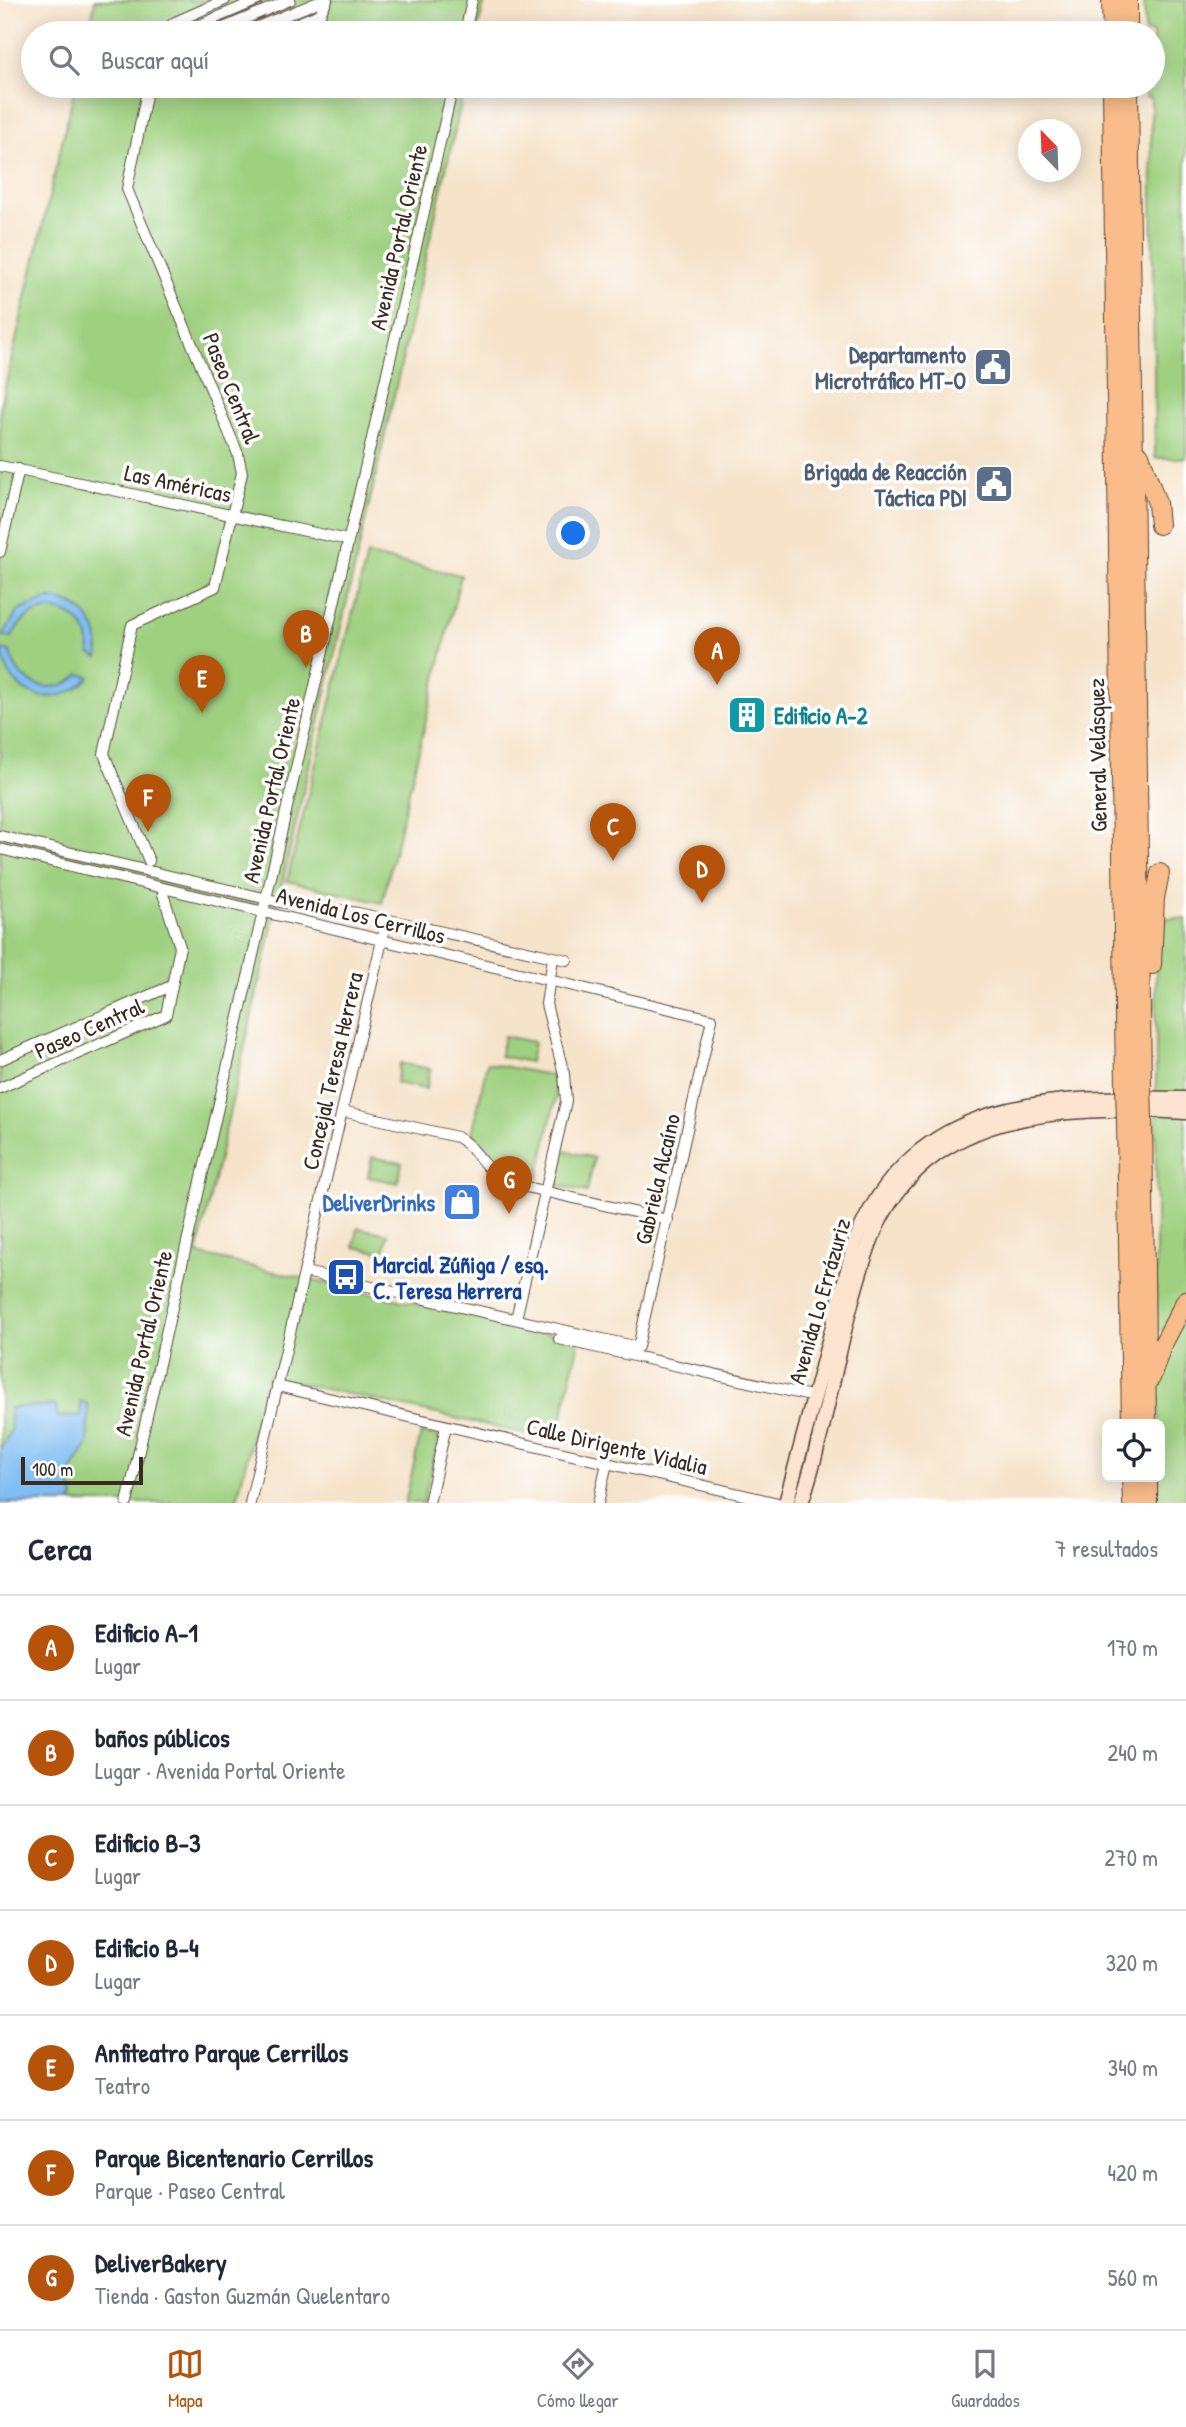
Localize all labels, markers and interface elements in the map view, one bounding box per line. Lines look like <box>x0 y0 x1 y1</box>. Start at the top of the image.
search box <box>21 21 1165 98</box>
icon: search <box>45 41 83 79</box>
text: Buscar aquí <box>101 42 209 77</box>
north arrow <box>1018 119 1081 182</box>
street label: Avenida Portal Oriente <box>362 141 434 333</box>
street label: Paseo Central <box>196 328 269 449</box>
place label: Departamento Microtráfico MT-O <box>815 339 967 396</box>
public building icon: Departamento Microtráfico MT-O <box>972 346 1014 388</box>
place label: Brigada de Reacción Táctica PDI <box>804 456 967 513</box>
street label: Las Américas <box>122 457 234 509</box>
public building icon: Brigada de Reacción Táctica PDI <box>973 463 1015 505</box>
your location <box>556 516 590 550</box>
pin: B <box>283 610 329 668</box>
pin: A <box>694 627 740 685</box>
pin: E <box>179 655 225 713</box>
street label: General Velásquez <box>1080 678 1114 832</box>
street label: Avenida Portal Oriente <box>235 694 307 886</box>
building icon: Edificio A-2 <box>726 694 768 736</box>
place label: Edificio A-2 <box>774 700 868 731</box>
pin: F <box>125 774 171 832</box>
pin: C <box>590 803 636 861</box>
pin: D <box>679 845 725 903</box>
street label: Avenida Los Cerrillos <box>273 879 449 951</box>
street label: Concejal Teresa Herrera <box>294 969 370 1173</box>
street label: Paseo Central <box>29 990 149 1066</box>
street label: Gabriela Alcaíno <box>627 1111 687 1247</box>
pin: G <box>486 1156 532 1214</box>
shop icon: DeliverDrinks <box>441 1181 483 1223</box>
place label: DeliverDrinks <box>323 1187 435 1218</box>
street label: Avenida Lo Errázuriz <box>780 1214 858 1388</box>
street label: Avenida Portal Oriente <box>107 1247 179 1439</box>
place label: Marcial Zúñiga / esq. C. Teresa Herrera <box>373 1249 549 1306</box>
bus stop icon: Marcial Zúñiga / esq. C. Teresa Herrera <box>325 1256 367 1298</box>
street label: Calle Dirigente Vidalia <box>524 1410 710 1482</box>
map controls <box>1102 1419 1165 1482</box>
button: locate <box>1102 1419 1165 1482</box>
scale bar <box>21 1454 144 1486</box>
text: 100 m <box>32 1456 73 1482</box>
text: Cerca <box>28 1529 91 1569</box>
text: 7 resultados <box>1055 1533 1158 1564</box>
text: Edificio A-1 <box>95 1615 198 1650</box>
text: A <box>45 1632 57 1663</box>
text: 170 m <box>1107 1632 1158 1663</box>
text: Lugar <box>95 1650 141 1681</box>
text: baños públicos <box>95 1720 230 1755</box>
text: B <box>45 1737 57 1768</box>
text: 240 m <box>1107 1737 1158 1768</box>
text: Lugar · Avenida Portal Oriente <box>95 1755 345 1786</box>
text: Edificio B-3 <box>95 1825 201 1860</box>
text: C <box>45 1842 57 1873</box>
text: 270 m <box>1105 1842 1158 1873</box>
text: Lugar <box>95 1860 141 1891</box>
text: Edificio B-4 <box>95 1930 199 1965</box>
text: D <box>46 1947 56 1978</box>
text: 320 m <box>1106 1947 1158 1978</box>
text: Lugar <box>95 1965 141 1996</box>
text: Anfiteatro Parque Cerrillos <box>95 2035 348 2070</box>
text: E <box>46 2052 56 2083</box>
text: 340 m <box>1108 2052 1158 2083</box>
text: Teatro <box>95 2070 150 2101</box>
text: Parque Bicentenario Cerrillos <box>95 2140 373 2175</box>
text: F <box>47 2157 55 2188</box>
text: 420 m <box>1107 2157 1158 2188</box>
text: Parque · Paseo Central <box>95 2175 285 2206</box>
text: DeliverBakery <box>95 2245 227 2280</box>
text: G <box>45 2262 57 2293</box>
text: 560 m <box>1108 2262 1158 2293</box>
text: Tienda · Gaston Guzmán Quelentaro <box>95 2280 390 2311</box>
tab: Mapa <box>166 2345 204 2413</box>
tab: Cómo llegar <box>537 2345 619 2413</box>
tab: Guardados <box>951 2345 1020 2413</box>

